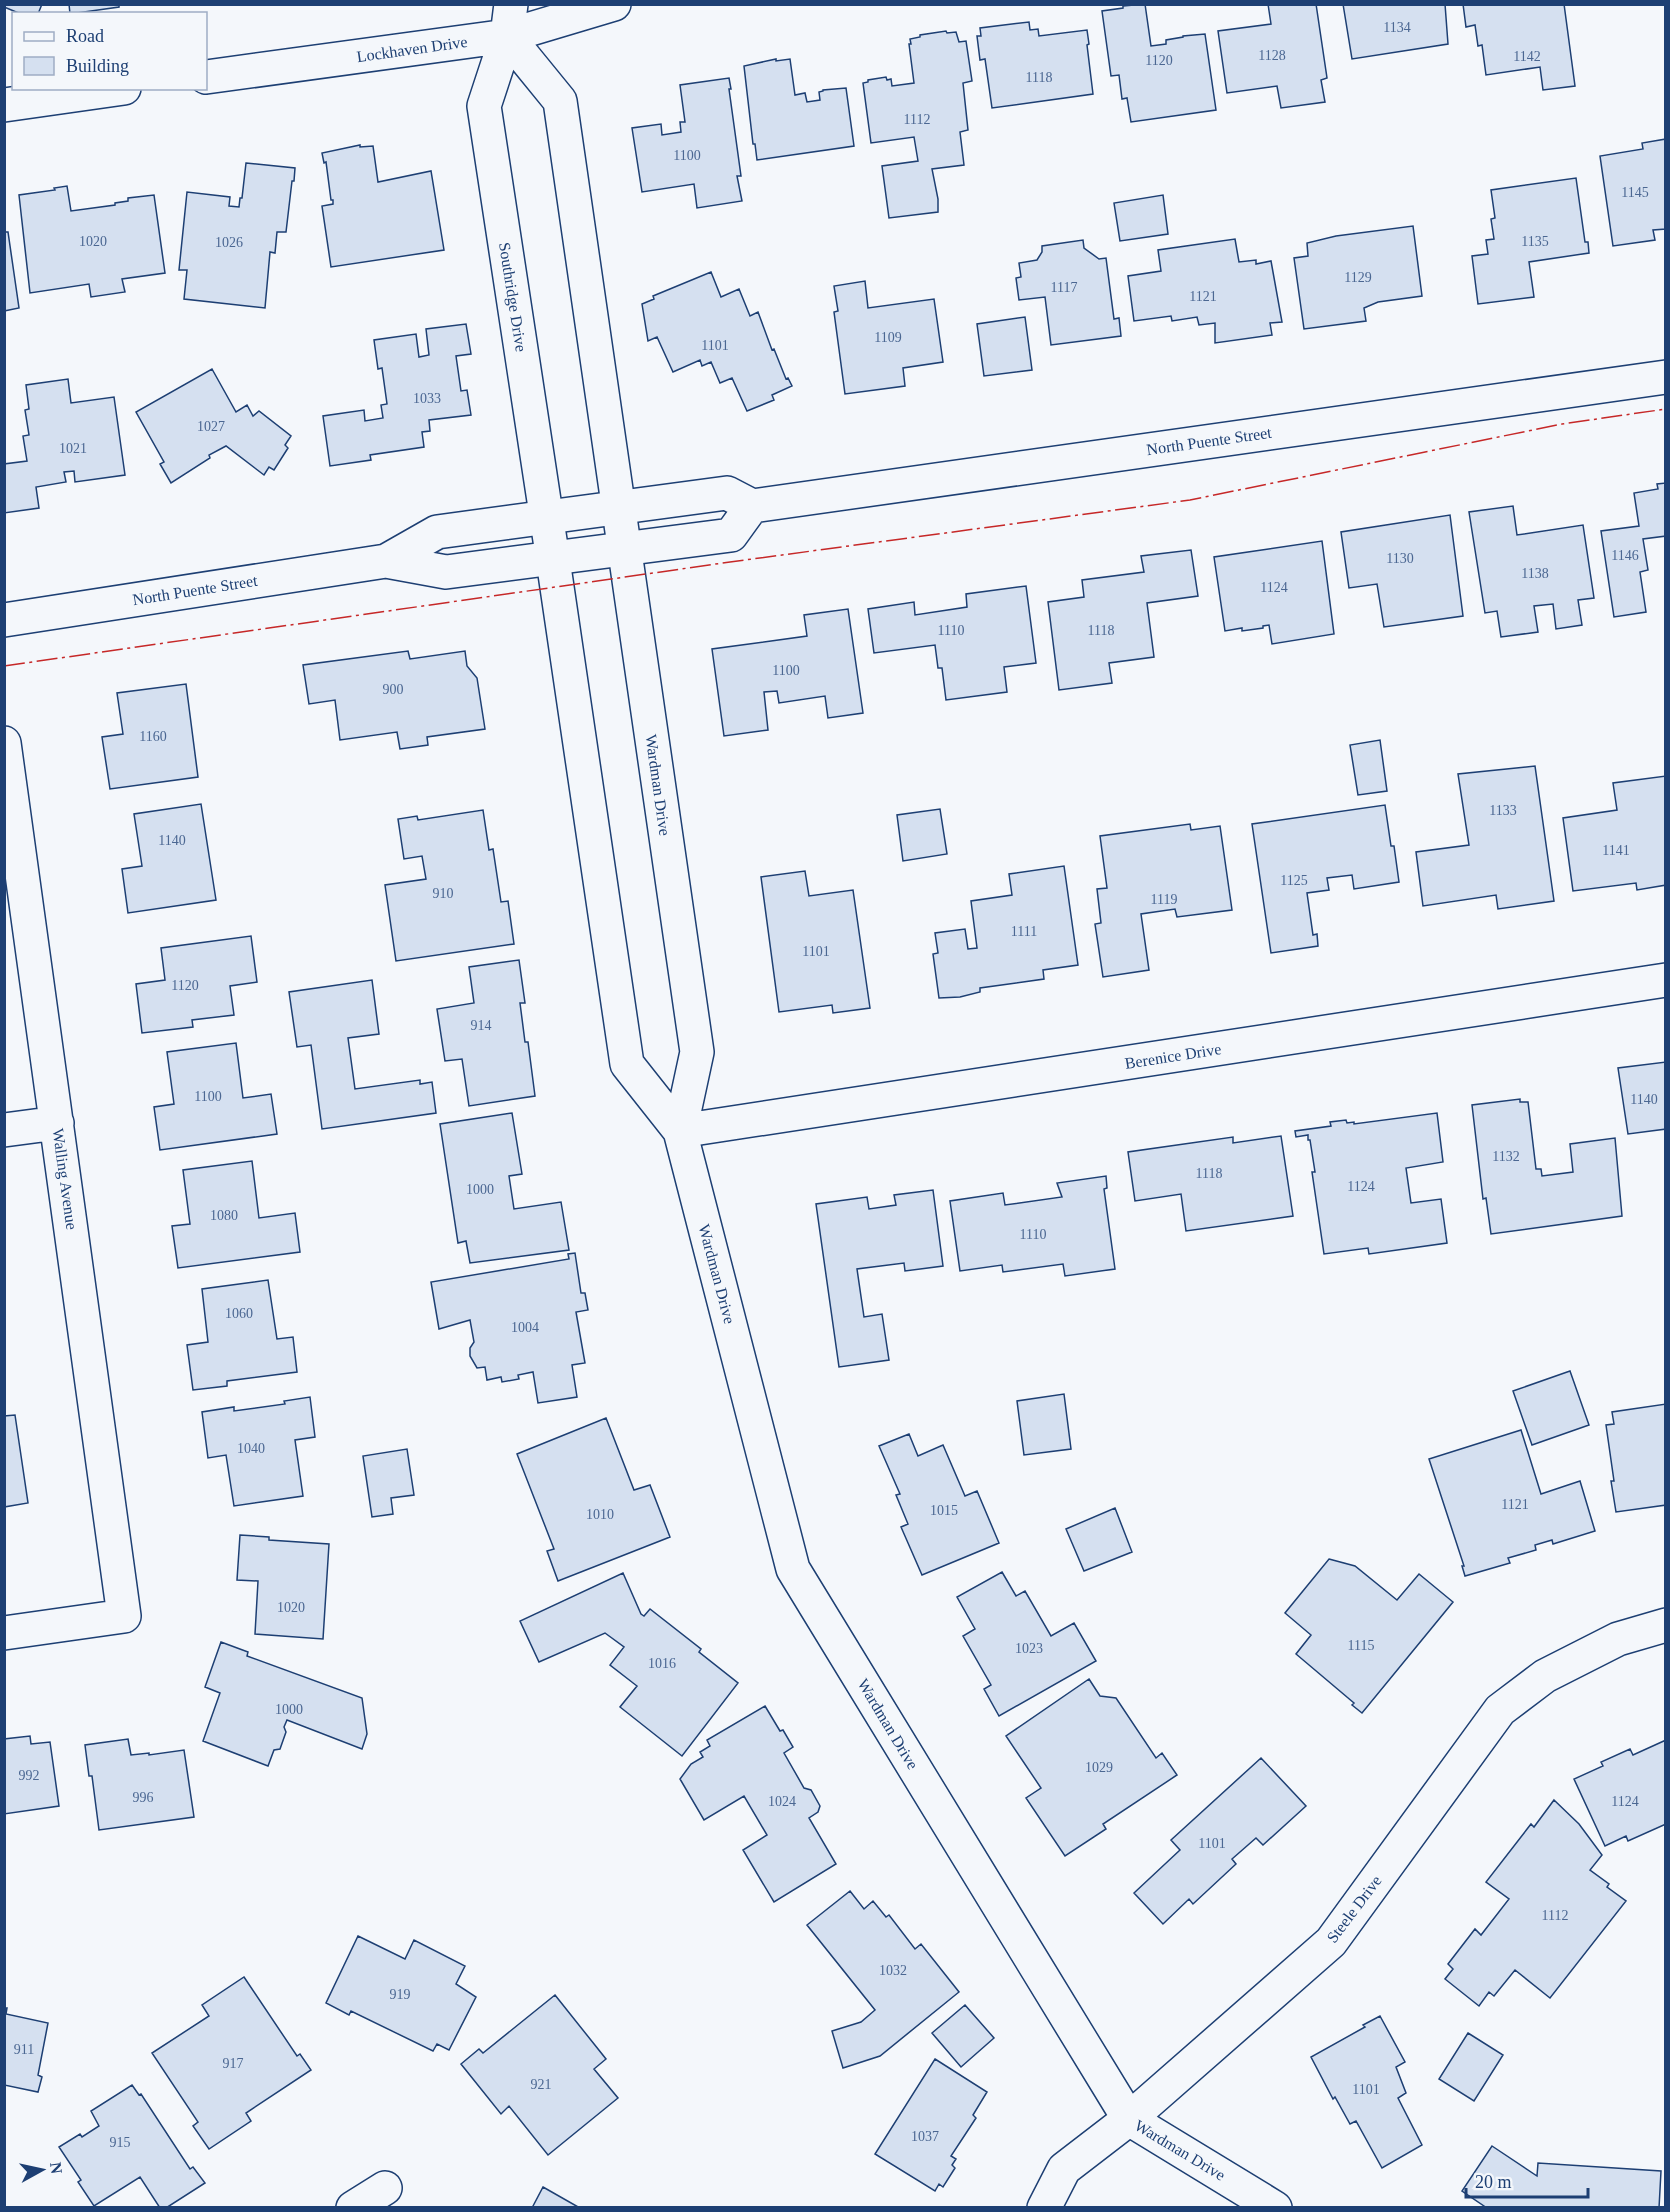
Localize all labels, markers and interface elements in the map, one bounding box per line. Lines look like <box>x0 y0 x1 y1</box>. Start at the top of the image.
legend <box>12 12 207 90</box>
house number: 1134 <box>1383 20 1411 35</box>
text: Road <box>66 26 104 46</box>
street label: Lockhaven Drive <box>356 33 468 65</box>
house number: 1128 <box>1258 48 1286 63</box>
house number: 1142 <box>1513 49 1541 64</box>
house number: 1120 <box>1145 53 1173 68</box>
text: Building <box>66 56 129 76</box>
house number: 1118 <box>1026 70 1052 85</box>
house number: 1112 <box>904 112 930 127</box>
house number: 1100 <box>673 148 701 163</box>
house number: 1145 <box>1621 185 1649 200</box>
house number: 1020 <box>79 234 107 249</box>
house number: 1135 <box>1521 234 1549 249</box>
house number: 1026 <box>215 235 243 250</box>
street label: Southridge Drive <box>495 241 530 353</box>
house number: 1129 <box>1344 270 1372 285</box>
house number: 1117 <box>1051 280 1077 295</box>
house number: 1121 <box>1189 289 1217 304</box>
house number: 1109 <box>874 330 902 345</box>
house number: 1101 <box>701 338 729 353</box>
house number: 1033 <box>413 391 441 406</box>
house number: 1027 <box>197 419 225 434</box>
street label: North Puente Street <box>1145 424 1273 458</box>
house number: 1021 <box>59 441 87 456</box>
house number: 1146 <box>1611 548 1639 563</box>
house number: 1130 <box>1386 551 1414 566</box>
house number: 1138 <box>1521 566 1549 581</box>
street label: North Puente Street <box>131 572 259 608</box>
house number: 1124 <box>1260 580 1288 595</box>
house number: 1110 <box>938 623 964 638</box>
house number: 1118 <box>1088 623 1114 638</box>
house number: 1100 <box>772 663 800 678</box>
house number: 900 <box>383 682 404 697</box>
house number: 1160 <box>139 729 167 744</box>
street label: Wardman Drive <box>642 733 674 837</box>
house number: 1133 <box>1489 803 1517 818</box>
house number: 1140 <box>158 833 186 848</box>
house number: 1141 <box>1602 843 1630 858</box>
house number: 1125 <box>1280 873 1308 888</box>
house number: 910 <box>433 886 454 901</box>
house number: 1119 <box>1151 892 1177 907</box>
house number: 1111 <box>1011 924 1037 939</box>
house number: 1101 <box>802 944 830 959</box>
house number: 1120 <box>171 978 199 993</box>
house number: 914 <box>471 1018 492 1033</box>
street label: Berenice Drive <box>1124 1040 1222 1072</box>
house number: 1100 <box>194 1089 222 1104</box>
house number: 1140 <box>1630 1092 1658 1107</box>
street label: Walling Avenue <box>48 1127 81 1231</box>
house number: 1132 <box>1492 1149 1520 1164</box>
house number: 1118 <box>1196 1166 1222 1181</box>
house number: 1124 <box>1347 1179 1375 1194</box>
house number: 1000 <box>466 1182 494 1197</box>
house number: 1080 <box>210 1208 238 1223</box>
street label: Wardman Drive <box>696 1222 738 1326</box>
house number: 1110 <box>1020 1227 1046 1242</box>
house number: 1060 <box>225 1306 253 1321</box>
house number: 1004 <box>511 1320 539 1335</box>
house number: 1040 <box>237 1441 265 1456</box>
house number: 1121 <box>1501 1497 1529 1512</box>
house number: 1015 <box>930 1503 958 1518</box>
house number: 1010 <box>586 1507 614 1522</box>
house number: 1020 <box>277 1600 305 1615</box>
house number: 1115 <box>1348 1638 1374 1653</box>
house number: 1023 <box>1015 1641 1043 1656</box>
house number: 1016 <box>648 1656 676 1671</box>
street label: Wardman Drive <box>854 1676 922 1772</box>
house number: 1000 <box>275 1702 303 1717</box>
house number: 1029 <box>1085 1760 1113 1775</box>
house number: 992 <box>19 1768 40 1783</box>
house number: 996 <box>133 1790 154 1805</box>
house number: 1024 <box>768 1794 796 1809</box>
house number: 1124 <box>1611 1794 1639 1809</box>
house number: 1101 <box>1198 1836 1226 1851</box>
street label: Steele Drive <box>1323 1872 1385 1946</box>
house number: 1112 <box>1542 1908 1568 1923</box>
house number: 1032 <box>879 1963 907 1978</box>
house number: 919 <box>390 1987 411 2002</box>
house number: 911 <box>14 2042 34 2057</box>
house number: 917 <box>223 2056 244 2071</box>
house number: 921 <box>531 2077 552 2092</box>
house number: 1101 <box>1352 2082 1380 2097</box>
street label: Wardman Drive <box>1132 2116 1228 2184</box>
house number: 1037 <box>911 2129 939 2144</box>
house number: 915 <box>110 2135 131 2150</box>
north arrow <box>12 2140 72 2200</box>
text: N <box>47 2161 66 2175</box>
scale bar <box>1466 2161 1588 2199</box>
text: 20 m <box>1475 2172 1512 2192</box>

